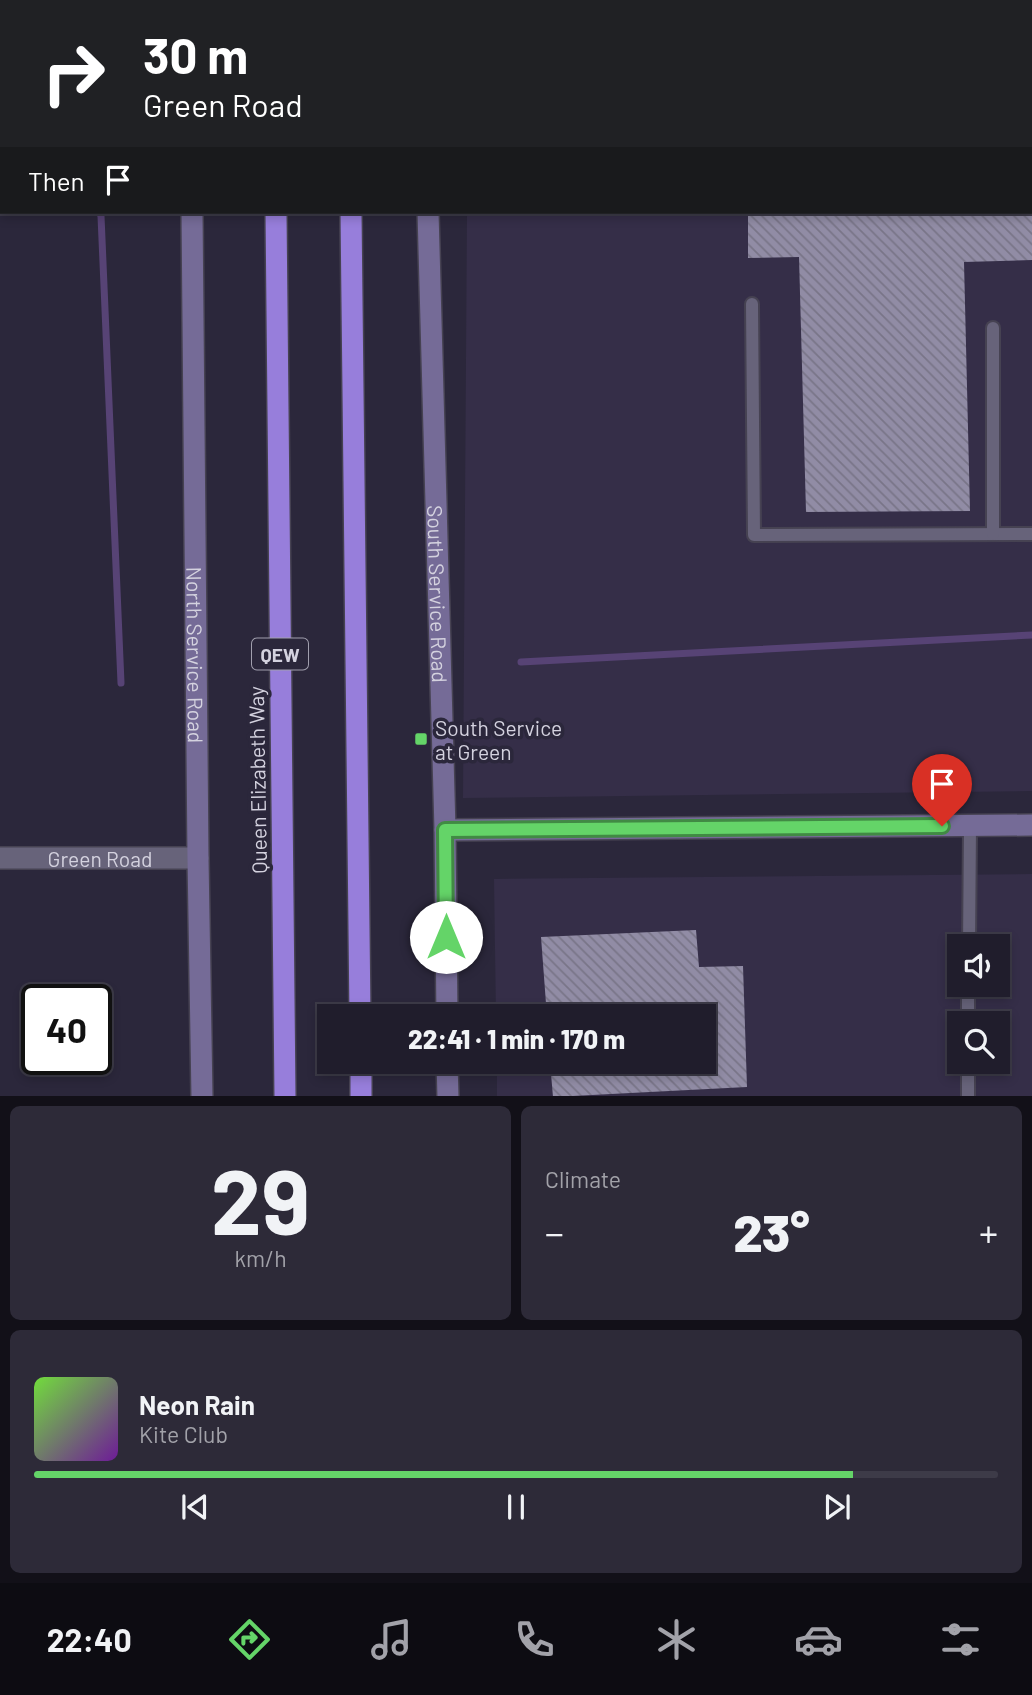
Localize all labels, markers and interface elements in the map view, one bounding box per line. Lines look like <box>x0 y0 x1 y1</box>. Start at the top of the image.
text: 30 m <box>143 25 248 84</box>
icon: right <box>28 28 119 119</box>
text: Green Road <box>143 85 303 123</box>
icon: arrive <box>99 161 137 199</box>
text: Then <box>28 165 85 196</box>
street label: South Service Road <box>424 505 453 683</box>
street label: North Service Road <box>183 567 209 743</box>
road number: QEW <box>252 638 308 670</box>
street label: Queen Elizabeth Way <box>243 686 271 874</box>
place label: South Service at Green <box>435 715 562 764</box>
marker: South Service at Green <box>413 731 429 747</box>
pin <box>912 754 972 826</box>
icon: arrive <box>923 765 961 803</box>
street label: Green Road <box>48 846 152 871</box>
position arrow <box>409 900 483 974</box>
map controls <box>947 934 1010 1074</box>
button: sound <box>947 934 1010 997</box>
speed limit sign: 40 <box>21 984 112 1075</box>
button: search <box>947 1011 1010 1074</box>
text: 22:41 · 1 min · 170 m <box>408 1023 625 1054</box>
text: 29 <box>211 1144 310 1253</box>
text: Climate <box>545 1165 621 1193</box>
text: 23° <box>733 1200 810 1262</box>
text: − <box>545 1209 564 1255</box>
text: + <box>979 1209 998 1255</box>
text: km/h <box>234 1244 287 1272</box>
text: Neon Rain <box>139 1389 255 1420</box>
text: Kite Club <box>139 1420 228 1448</box>
icon: previous <box>176 1488 214 1526</box>
icon: pause <box>497 1488 535 1526</box>
icon: next <box>818 1488 856 1526</box>
icon: directions <box>225 1615 274 1664</box>
icon: music <box>367 1615 416 1664</box>
icon: phone <box>510 1615 559 1664</box>
icon: climate <box>652 1615 701 1664</box>
icon: car <box>794 1615 843 1664</box>
icon: filters <box>936 1615 985 1664</box>
text: 22:40 <box>47 1620 132 1658</box>

